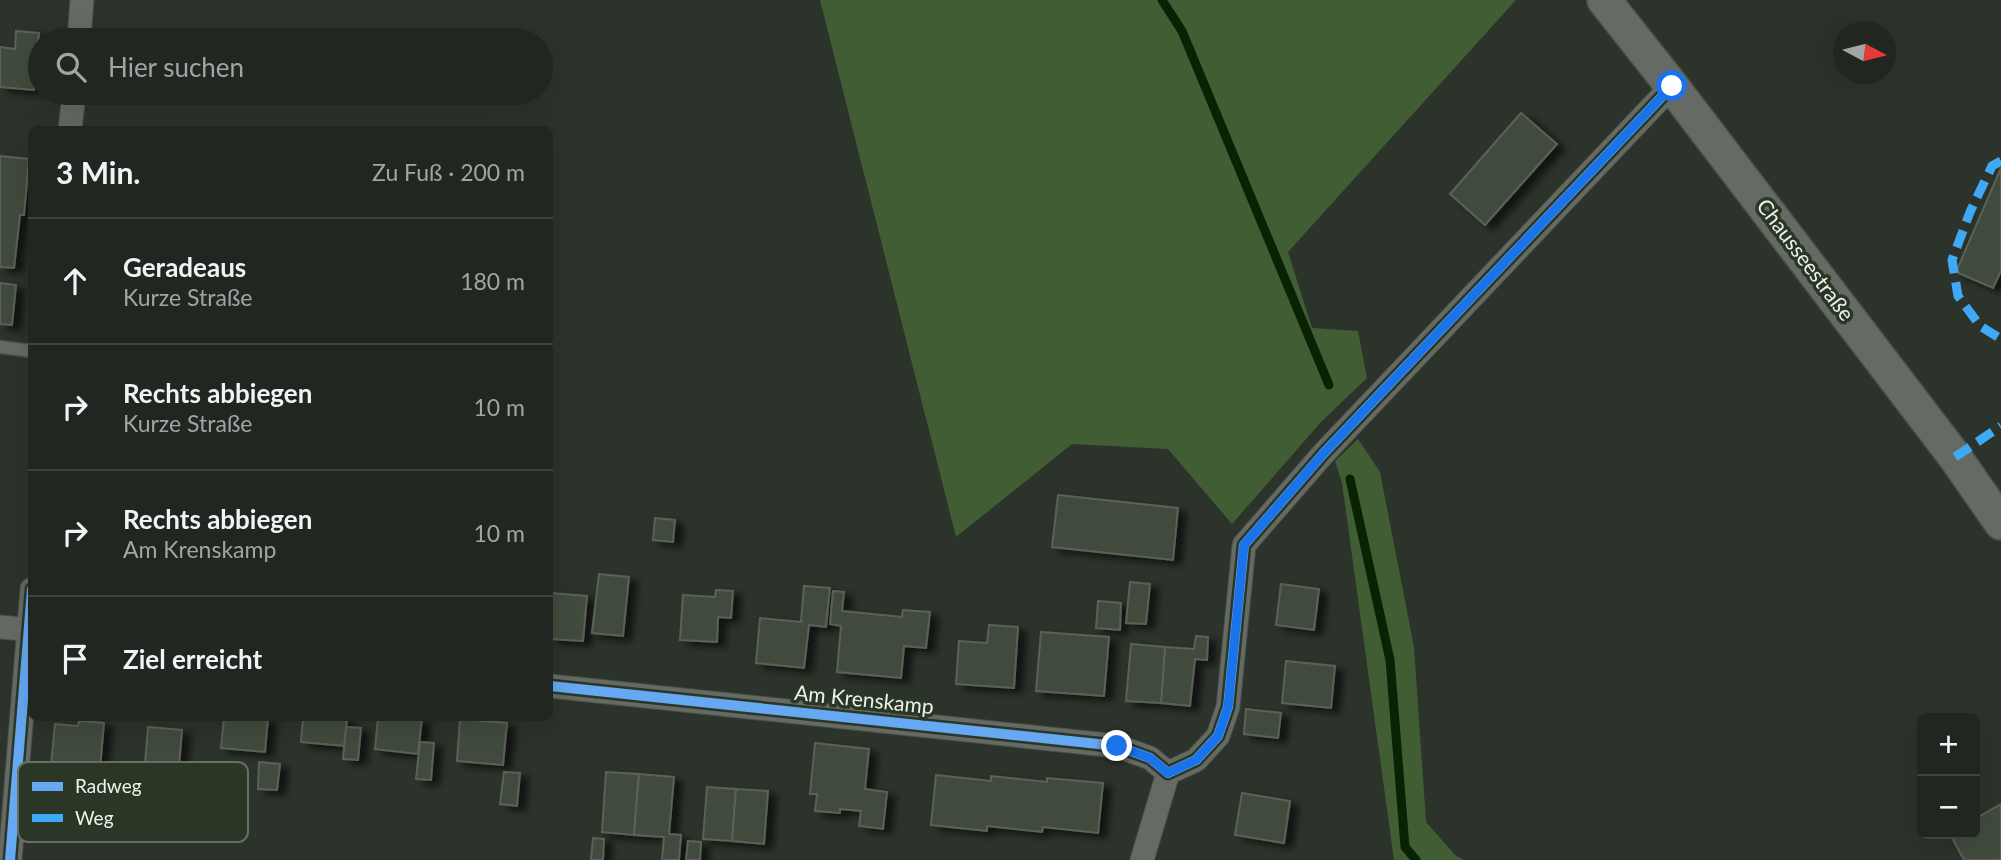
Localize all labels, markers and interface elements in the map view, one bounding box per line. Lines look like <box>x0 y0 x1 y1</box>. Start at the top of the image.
north arrow <box>1833 21 1896 84</box>
search box <box>28 28 553 105</box>
icon: search <box>52 48 90 86</box>
text: Hier suchen <box>108 51 244 83</box>
route start <box>1656 70 1687 101</box>
text: 3 Min. <box>56 154 141 190</box>
text: Zu Fuß · 200 m <box>372 158 525 186</box>
street label: Chausseestraße <box>1752 193 1860 325</box>
text: Geradeaus <box>123 251 246 283</box>
icon: ahead <box>56 262 94 300</box>
text: 180 m <box>460 267 525 295</box>
text: Kurze Straße <box>123 283 252 311</box>
text: Rechts abbiegen <box>123 377 312 409</box>
icon: right <box>56 388 94 426</box>
text: 10 m <box>474 393 525 421</box>
text: Kurze Straße <box>123 409 252 437</box>
text: Rechts abbiegen <box>123 503 312 535</box>
icon: right <box>56 514 94 552</box>
text: 10 m <box>474 519 525 547</box>
text: Am Krenskamp <box>123 535 276 563</box>
icon: arrive <box>56 640 94 678</box>
text: Ziel erreicht <box>123 643 262 675</box>
street label: Am Krenskamp <box>793 679 935 718</box>
map controls <box>1917 713 1980 839</box>
button: + <box>1917 713 1980 776</box>
route end <box>1101 730 1132 761</box>
legend <box>18 762 248 842</box>
text: Radweg <box>75 774 142 797</box>
button: − <box>1917 776 1980 839</box>
text: Weg <box>75 806 114 829</box>

